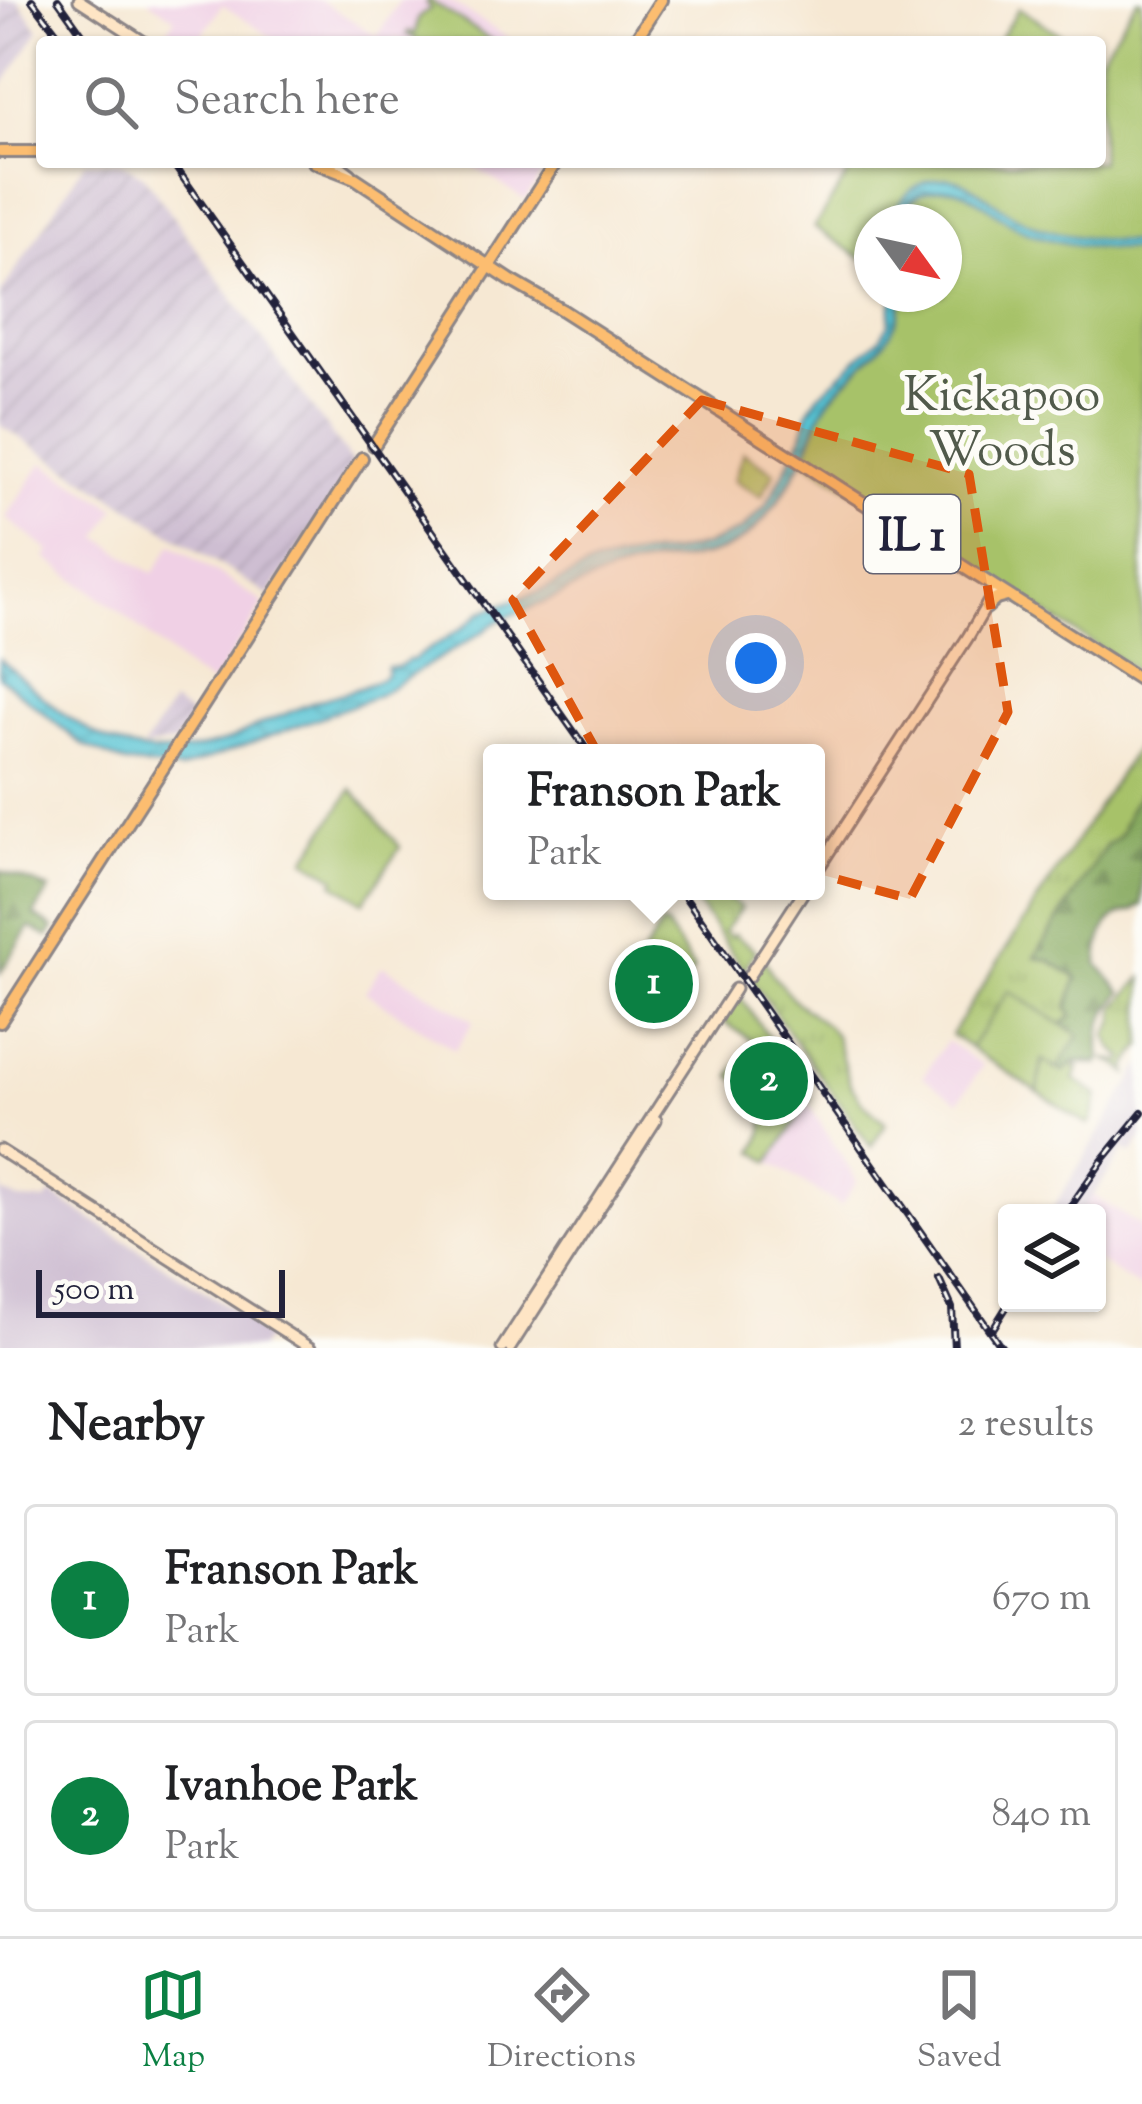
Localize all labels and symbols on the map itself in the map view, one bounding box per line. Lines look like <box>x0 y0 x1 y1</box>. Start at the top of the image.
north arrow <box>854 204 962 312</box>
park label: Kickapoo Woods <box>904 364 1100 488</box>
road number: IL 1 <box>864 495 960 573</box>
your location <box>726 633 786 693</box>
pin: 1 <box>615 939 693 1029</box>
pin: 2 <box>730 1036 808 1126</box>
scale bar <box>36 1264 285 1317</box>

